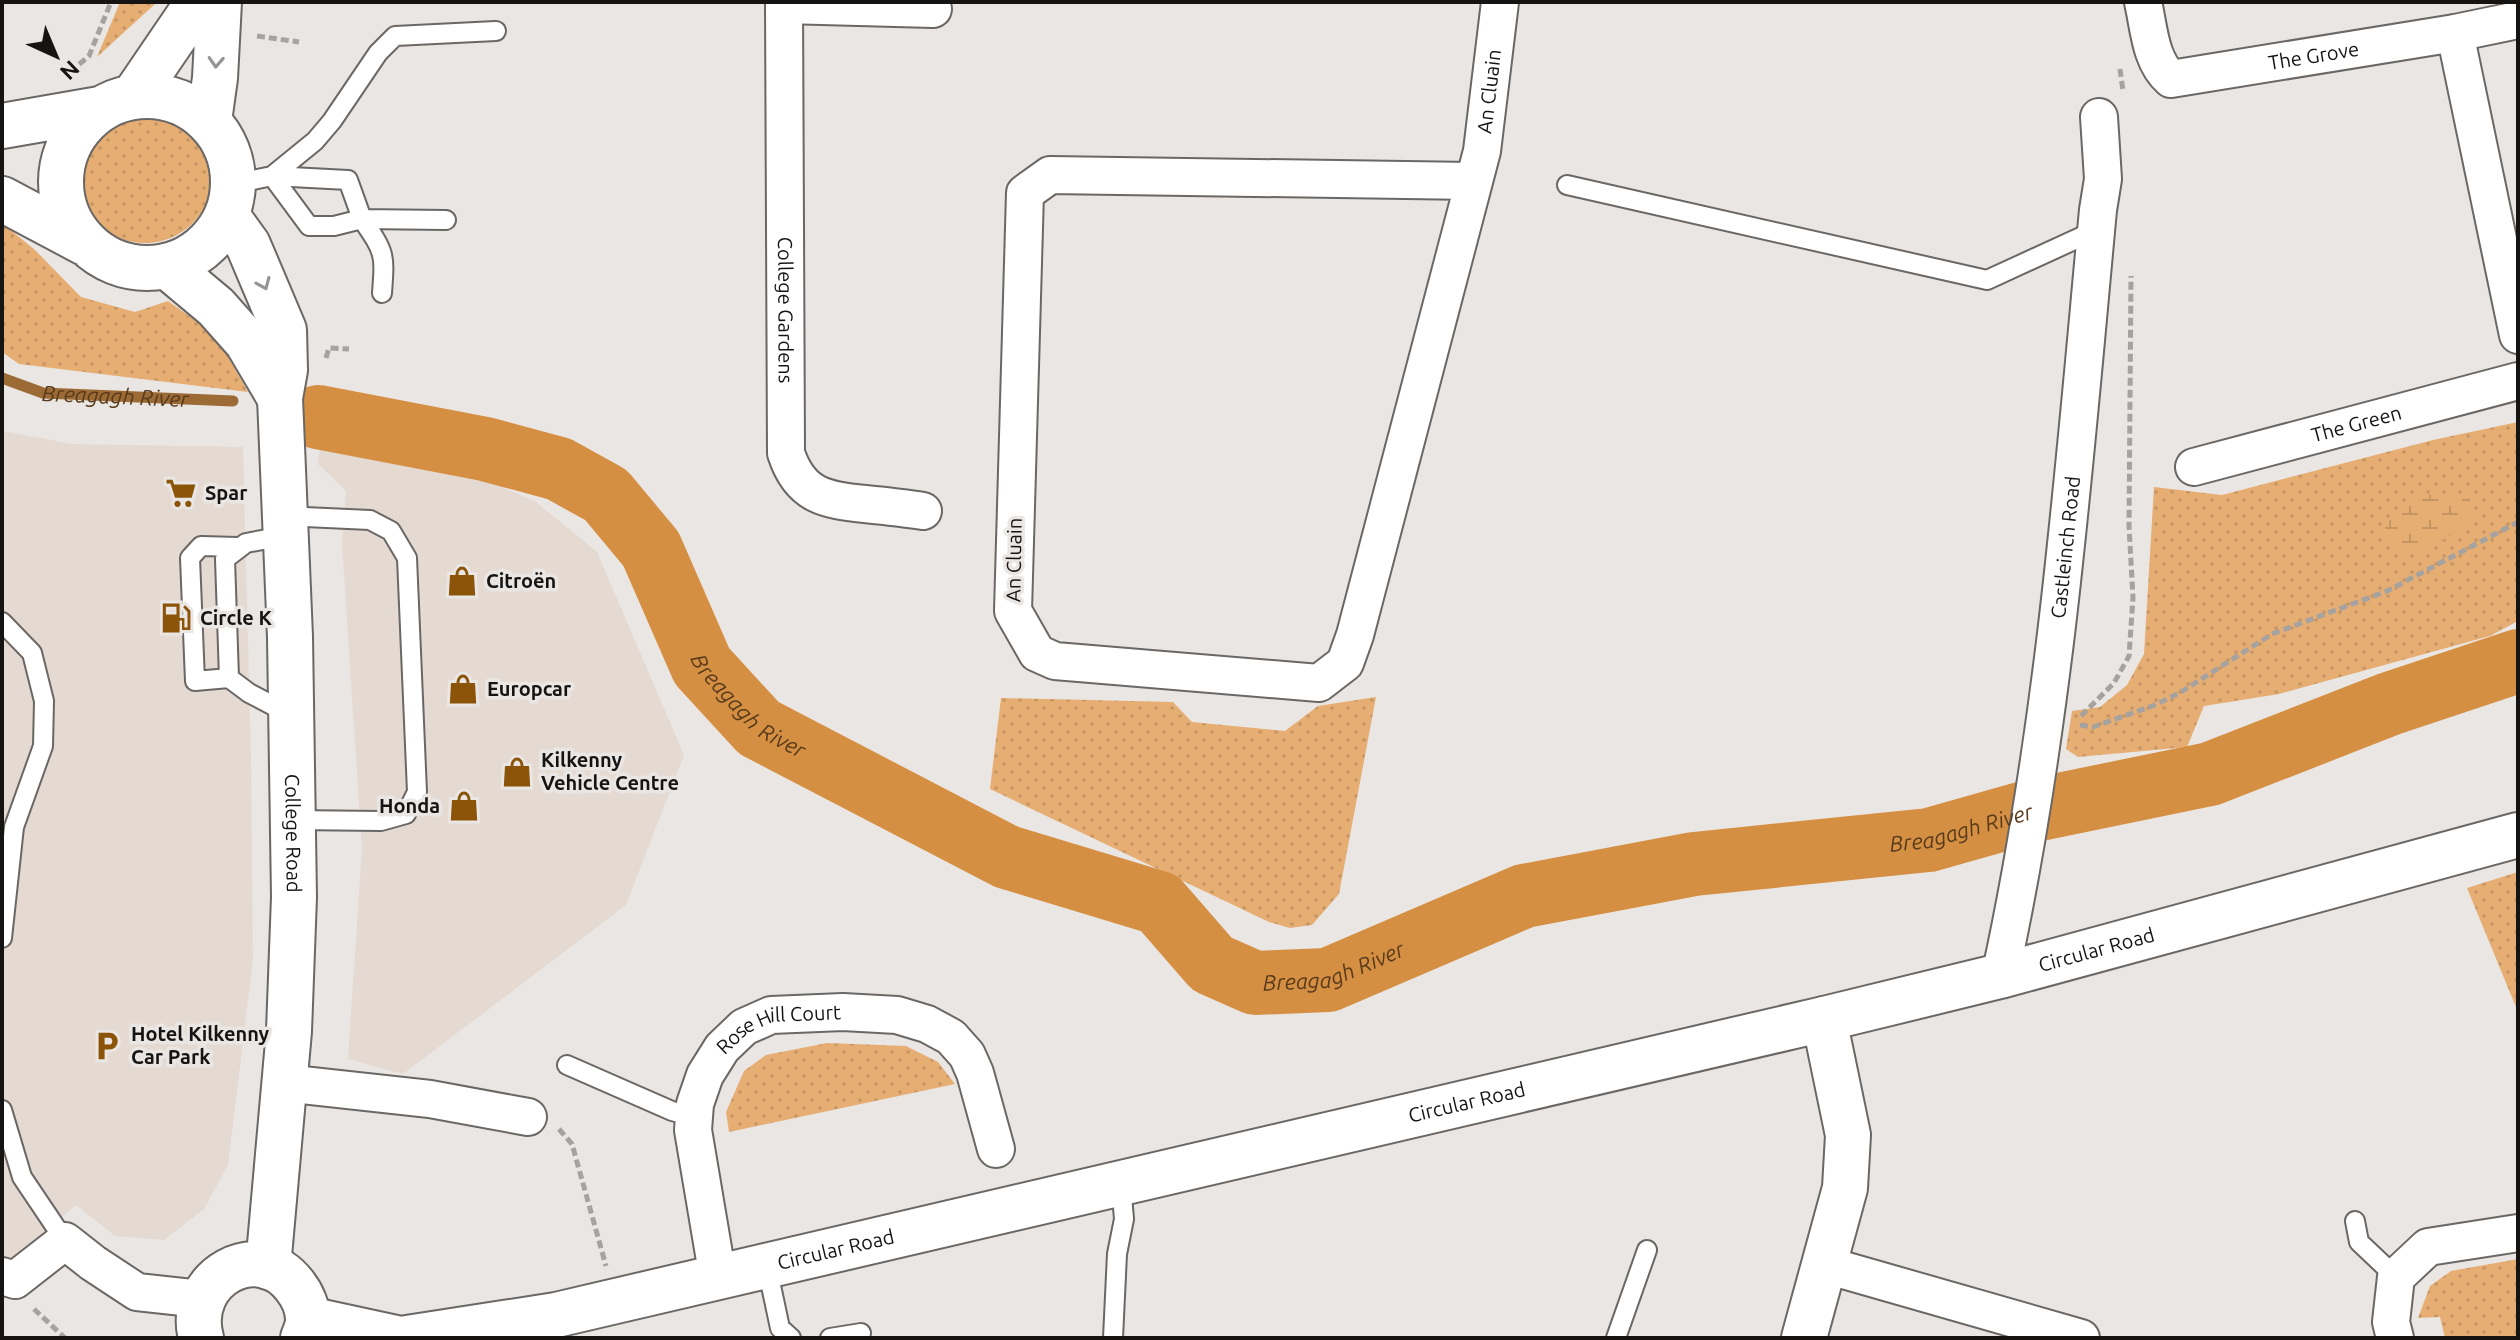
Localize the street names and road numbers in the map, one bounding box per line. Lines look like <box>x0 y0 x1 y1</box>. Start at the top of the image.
street label: The Grove <box>2267 37 2361 74</box>
street label: An Cluain <box>1472 48 1505 135</box>
street label: College Gardens <box>774 237 798 383</box>
street label: The Green <box>2309 400 2404 446</box>
street label: Castleinch Road <box>2046 475 2084 620</box>
street label: An Cluain <box>1001 518 1026 602</box>
street label: College Road <box>281 774 306 893</box>
street label: Circular Road <box>2036 922 2157 976</box>
street label: Rose Hill Court <box>711 1000 841 1058</box>
street label: Circular Road <box>1406 1077 1527 1127</box>
street label: Circular Road <box>775 1224 896 1274</box>

